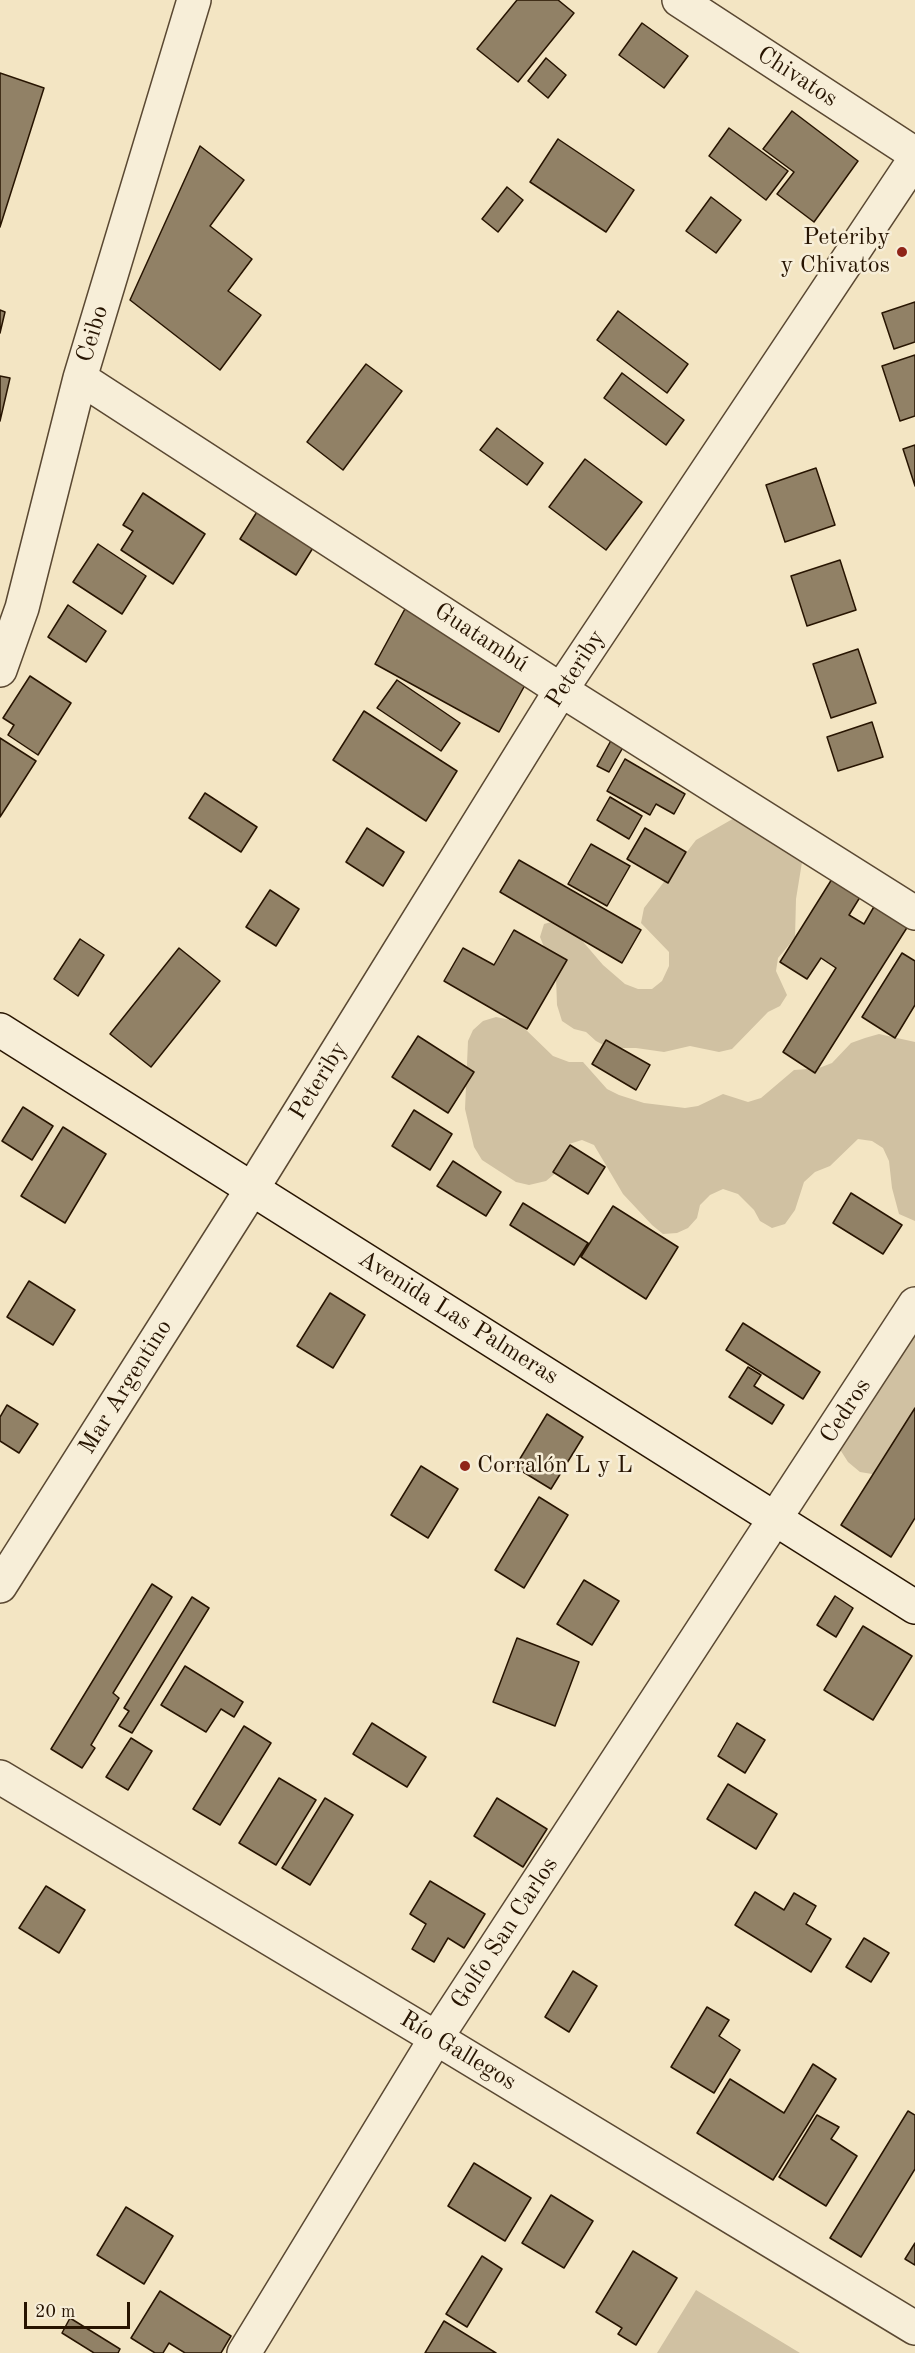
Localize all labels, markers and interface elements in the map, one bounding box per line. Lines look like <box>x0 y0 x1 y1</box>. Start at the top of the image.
street label: Chivatos <box>751 40 843 114</box>
place label: Peteriby y Chivatos <box>780 224 890 280</box>
marker: Peteriby y Chivatos <box>895 245 909 259</box>
street label: Ceibo <box>71 302 115 366</box>
street label: Guatambú <box>429 597 533 679</box>
street label: Peteriby <box>540 625 612 713</box>
street label: Peteriby <box>284 1037 354 1125</box>
street label: Avenida Las Palmeras <box>352 1245 564 1391</box>
street label: Mar Argentino <box>73 1314 179 1460</box>
street label: Cedros <box>814 1373 878 1449</box>
place label: Corralón L y L <box>477 1452 633 1480</box>
marker: Corralón L y L <box>458 1459 472 1473</box>
street label: Golfo San Carlos <box>445 1852 565 2014</box>
street label: Río Gallegos <box>395 2005 521 2097</box>
scale bar <box>27 2290 134 2328</box>
text: 20 m <box>35 2303 75 2321</box>

